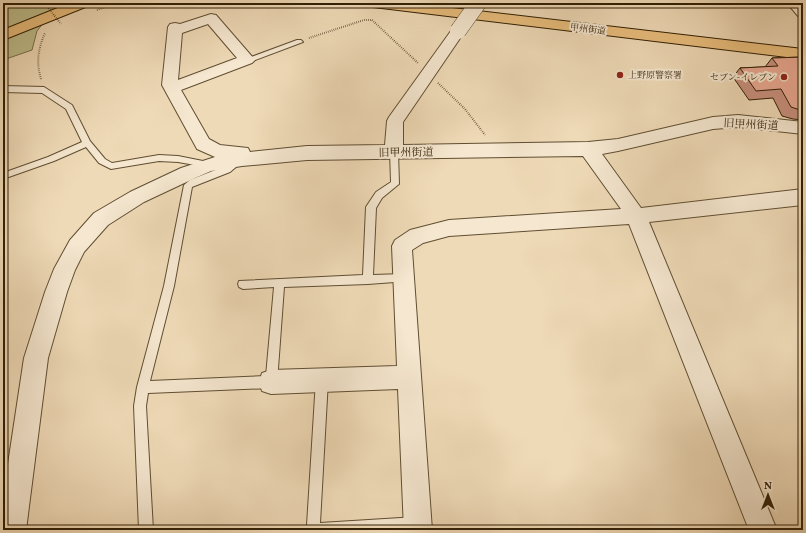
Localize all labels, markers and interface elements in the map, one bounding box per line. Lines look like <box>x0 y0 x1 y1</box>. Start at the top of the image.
street label: 甲州街道 <box>569 21 607 38</box>
place label: 上野原警察署 <box>628 69 682 82</box>
marker: 上野原警察署 <box>615 70 625 80</box>
place label: セブン-イレブン <box>710 71 776 84</box>
marker: セブン-イレブン <box>779 72 789 82</box>
street label: 旧甲州街道 <box>723 117 779 134</box>
street label: 旧甲州街道 <box>378 146 434 161</box>
north arrow <box>748 475 788 515</box>
text: N <box>764 479 772 494</box>

